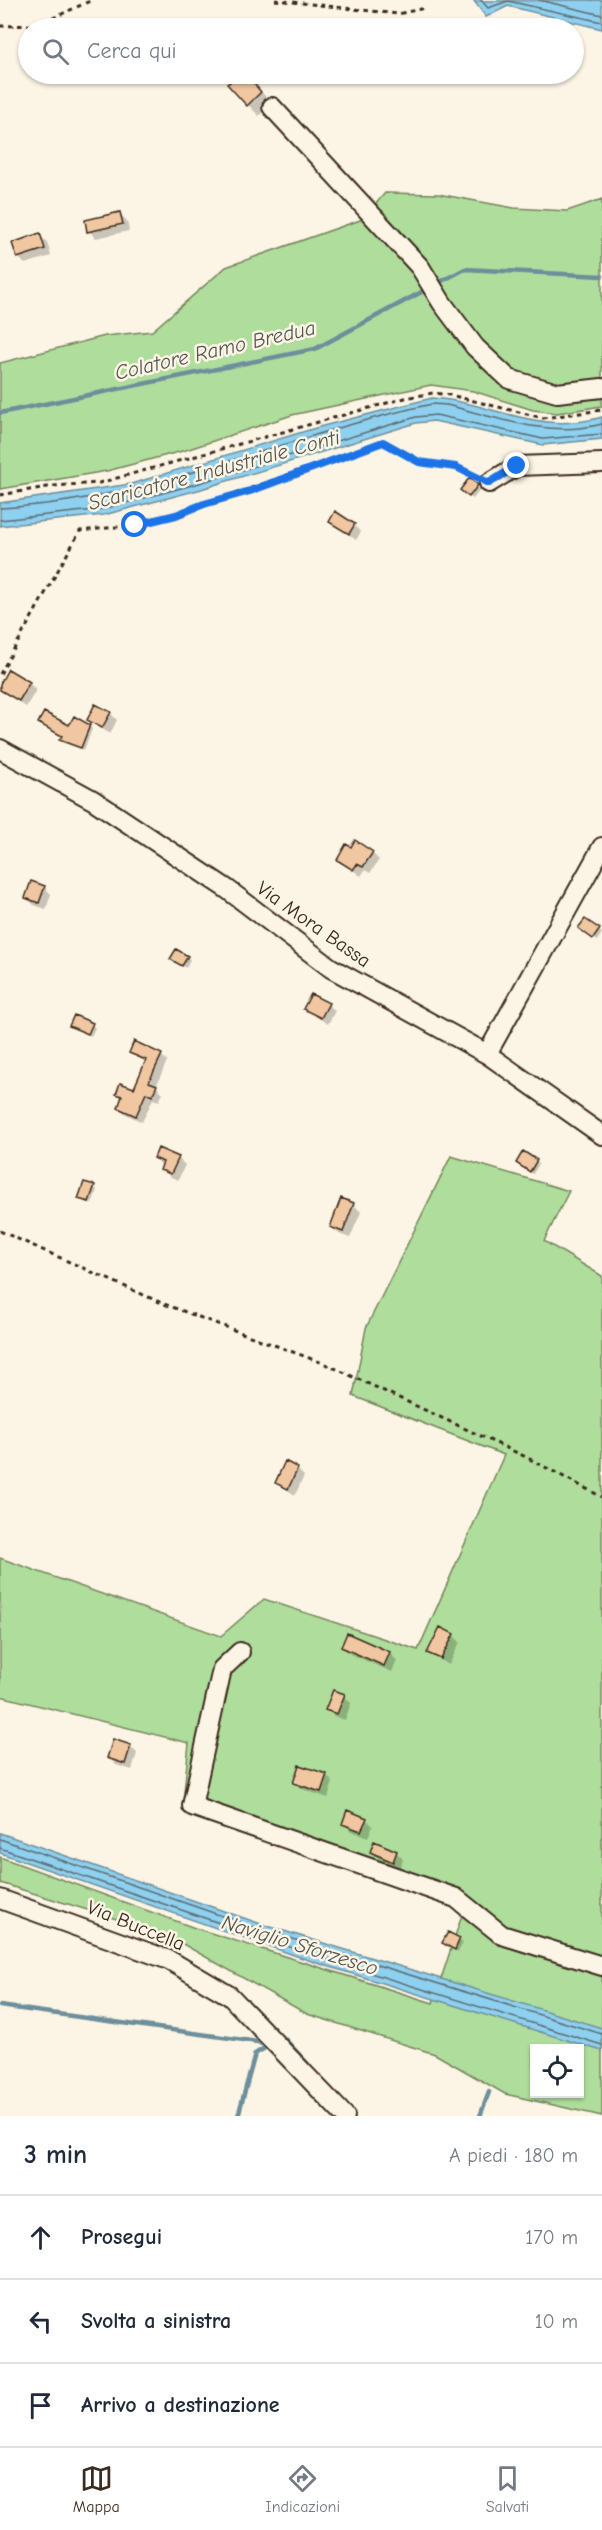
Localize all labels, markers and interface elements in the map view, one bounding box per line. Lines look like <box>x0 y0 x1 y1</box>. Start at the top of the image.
search box <box>18 18 584 84</box>
icon: search <box>39 35 72 68</box>
text: Cerca qui <box>87 38 177 64</box>
water label: Colatore Ramo Bredua <box>112 315 318 385</box>
water label: Scaricatore Industriale Conti <box>86 425 343 515</box>
route end <box>503 452 529 478</box>
route start <box>121 511 147 537</box>
street label: Via Mora Bassa <box>252 877 375 972</box>
street label: Via Buccella <box>84 1895 188 1955</box>
water label: Naviglio Sforzesco <box>219 1910 381 1980</box>
map controls <box>530 2044 584 2098</box>
button: locate <box>530 2044 584 2098</box>
text: 3 min <box>24 2140 87 2170</box>
text: A piedi · 180 m <box>449 2144 578 2167</box>
icon: ahead <box>24 2221 57 2254</box>
text: Prosegui <box>81 2224 162 2250</box>
text: 170 m <box>525 2226 578 2249</box>
icon: left <box>24 2305 57 2338</box>
text: Svolta a sinistra <box>81 2308 231 2334</box>
text: 10 m <box>535 2310 578 2333</box>
icon: arrive <box>24 2389 57 2422</box>
text: Arrivo a destinazione <box>81 2392 280 2418</box>
tab: Mappa <box>73 2462 120 2516</box>
tab: Indicazioni <box>265 2462 340 2516</box>
tab: Salvati <box>486 2462 529 2516</box>

